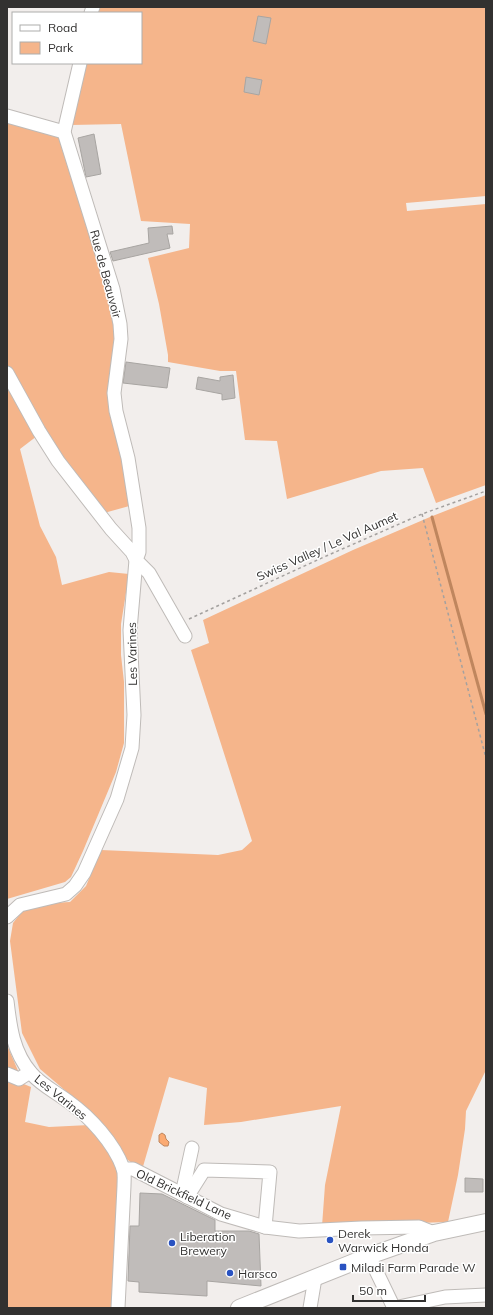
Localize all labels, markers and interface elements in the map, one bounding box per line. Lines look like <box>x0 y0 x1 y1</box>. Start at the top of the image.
legend <box>12 12 142 64</box>
text: Road <box>48 20 77 35</box>
text: Park <box>48 40 74 55</box>
street label: Rue de Beauvoir <box>87 228 125 320</box>
street label: Swiss Valley / Le Val Aumet <box>254 508 400 584</box>
street label: Les Varines <box>124 622 140 686</box>
street label: Les Varines <box>32 1071 91 1123</box>
street label: Old Brickfield Lane <box>134 1165 234 1223</box>
place label: Derek Warwick Honda <box>338 1226 429 1255</box>
place label: Liberation Brewery <box>180 1229 236 1258</box>
marker: Derek Warwick Honda <box>325 1235 335 1245</box>
marker: Liberation Brewery <box>167 1238 177 1248</box>
place label: Miladi Farm Parade W <box>351 1260 476 1275</box>
marker: Miladi Farm Parade W <box>338 1262 348 1272</box>
place label: Harsco <box>238 1266 277 1281</box>
marker: Harsco <box>225 1268 235 1278</box>
scale bar <box>353 1277 425 1303</box>
text: 50 m <box>359 1283 387 1298</box>

